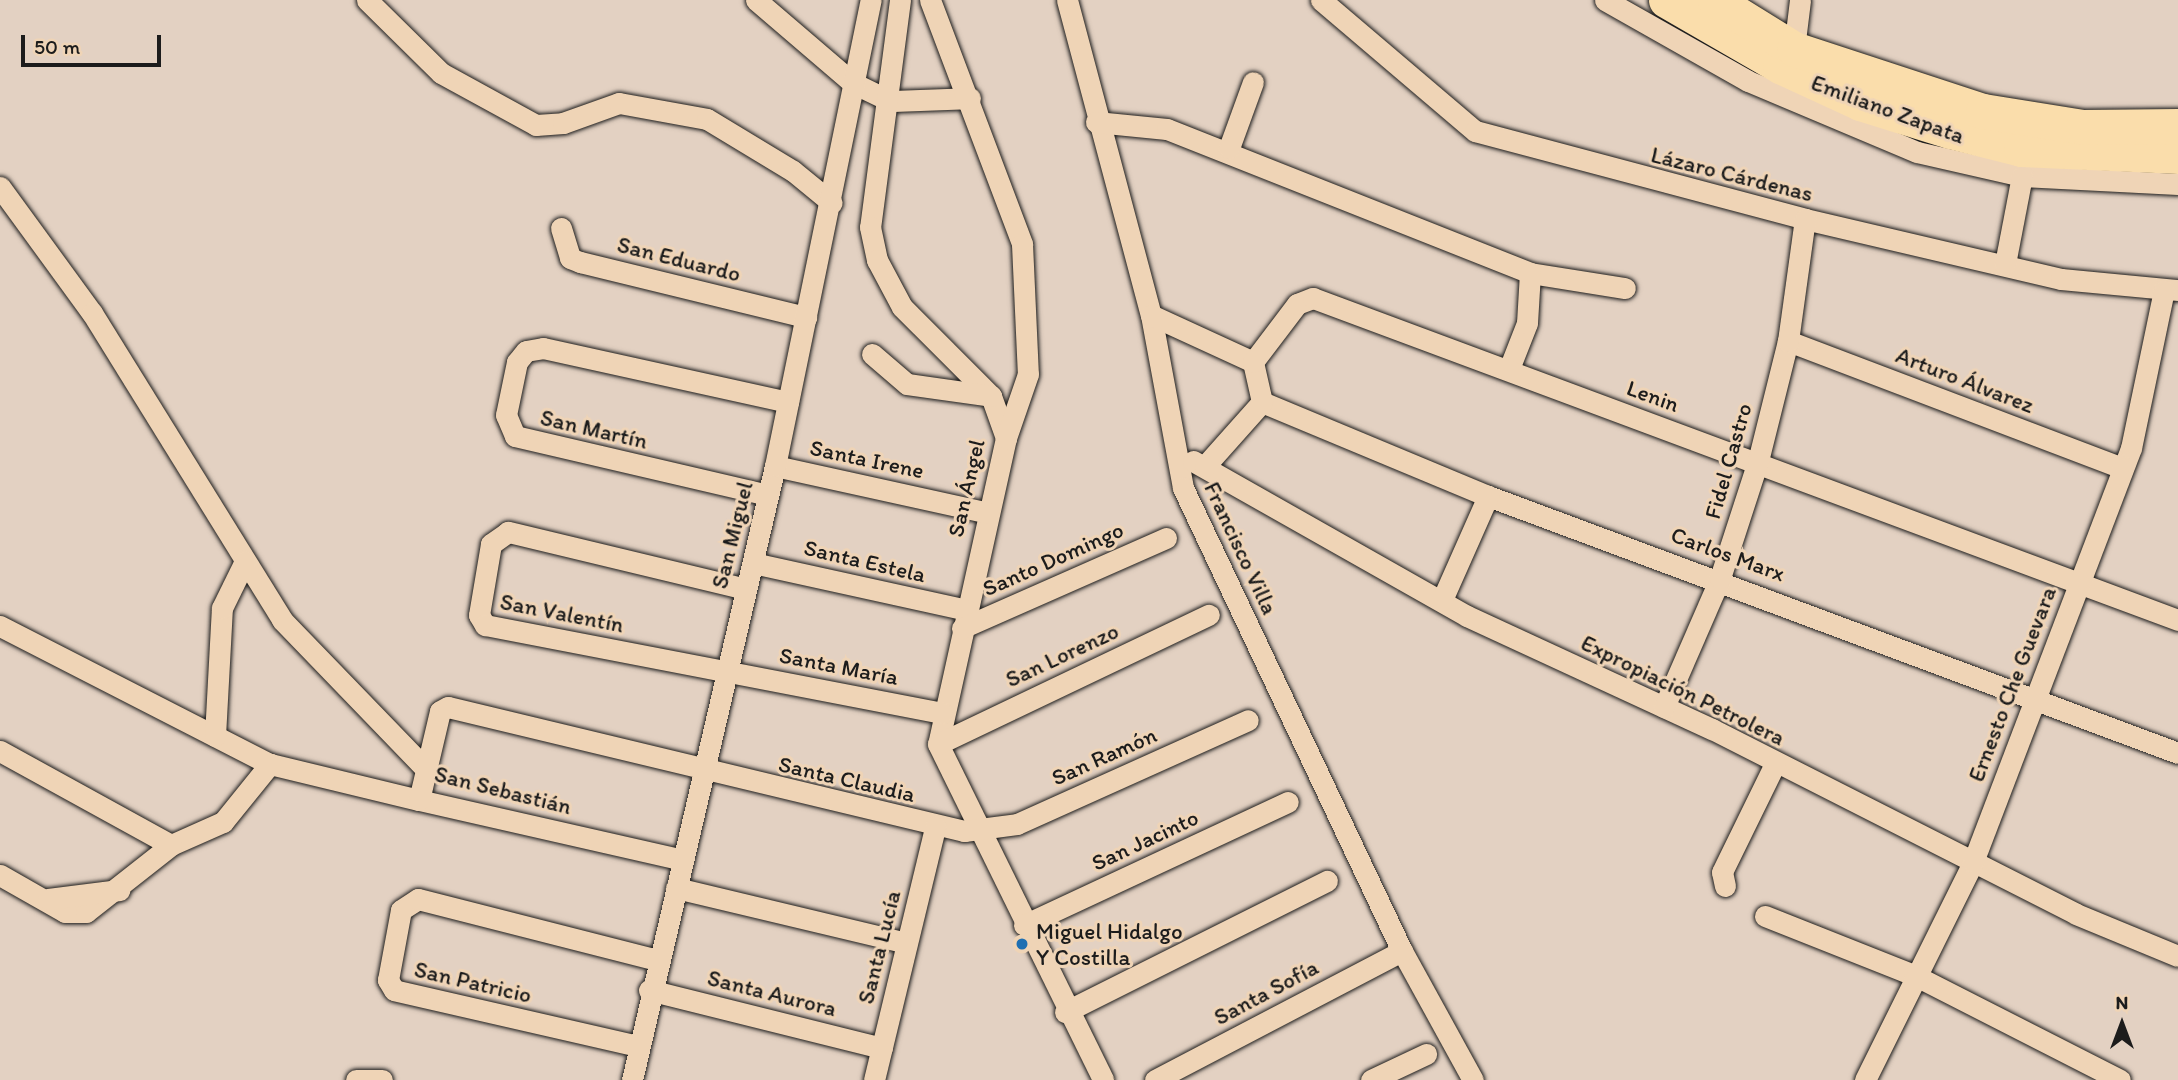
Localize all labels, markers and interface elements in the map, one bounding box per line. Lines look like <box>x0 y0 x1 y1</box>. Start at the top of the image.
scale bar <box>24 21 164 65</box>
text: 50 m <box>34 34 80 59</box>
street label: Emiliano Zapata <box>1807 68 1969 150</box>
street label: Lázaro Cárdenas <box>1648 141 1816 207</box>
street label: San Eduardo <box>615 230 743 288</box>
street label: Arturo Álvarez <box>1892 341 2038 419</box>
street label: Lenin <box>1623 374 1683 418</box>
street label: Fidel Castro <box>1698 400 1758 522</box>
street label: San Martín <box>537 403 651 455</box>
street label: Santa Irene <box>808 434 926 484</box>
street label: San Ángel <box>941 436 991 540</box>
street label: Francisco Villa <box>1198 477 1284 619</box>
street label: San Miguel <box>705 479 759 591</box>
street label: Santo Domingo <box>978 516 1128 602</box>
street label: Carlos Marx <box>1667 521 1789 587</box>
street label: Santa Estela <box>802 534 928 588</box>
street label: Ernesto Che Guevara <box>1962 582 2062 786</box>
street label: San Valentín <box>498 588 626 638</box>
street label: San Lorenzo <box>1001 617 1123 693</box>
street label: Expropiación Petrolera <box>1577 629 1789 751</box>
street label: Santa María <box>778 641 900 691</box>
street label: San Ramón <box>1047 721 1161 791</box>
street label: Santa Claudia <box>776 750 918 808</box>
street label: San Sebastián <box>432 760 574 820</box>
street label: San Jacinto <box>1087 803 1203 877</box>
street label: Santa Lucía <box>852 888 906 1006</box>
place label: Miguel Hidalgo Y Costilla <box>1036 917 1183 971</box>
marker: Miguel Hidalgo Y Costilla <box>1014 936 1030 952</box>
street label: Santa Sofía <box>1209 953 1323 1031</box>
street label: San Patricio <box>412 955 534 1009</box>
street label: Santa Aurora <box>705 964 839 1022</box>
north arrow <box>2087 989 2157 1059</box>
text: N <box>2116 991 2128 1014</box>

